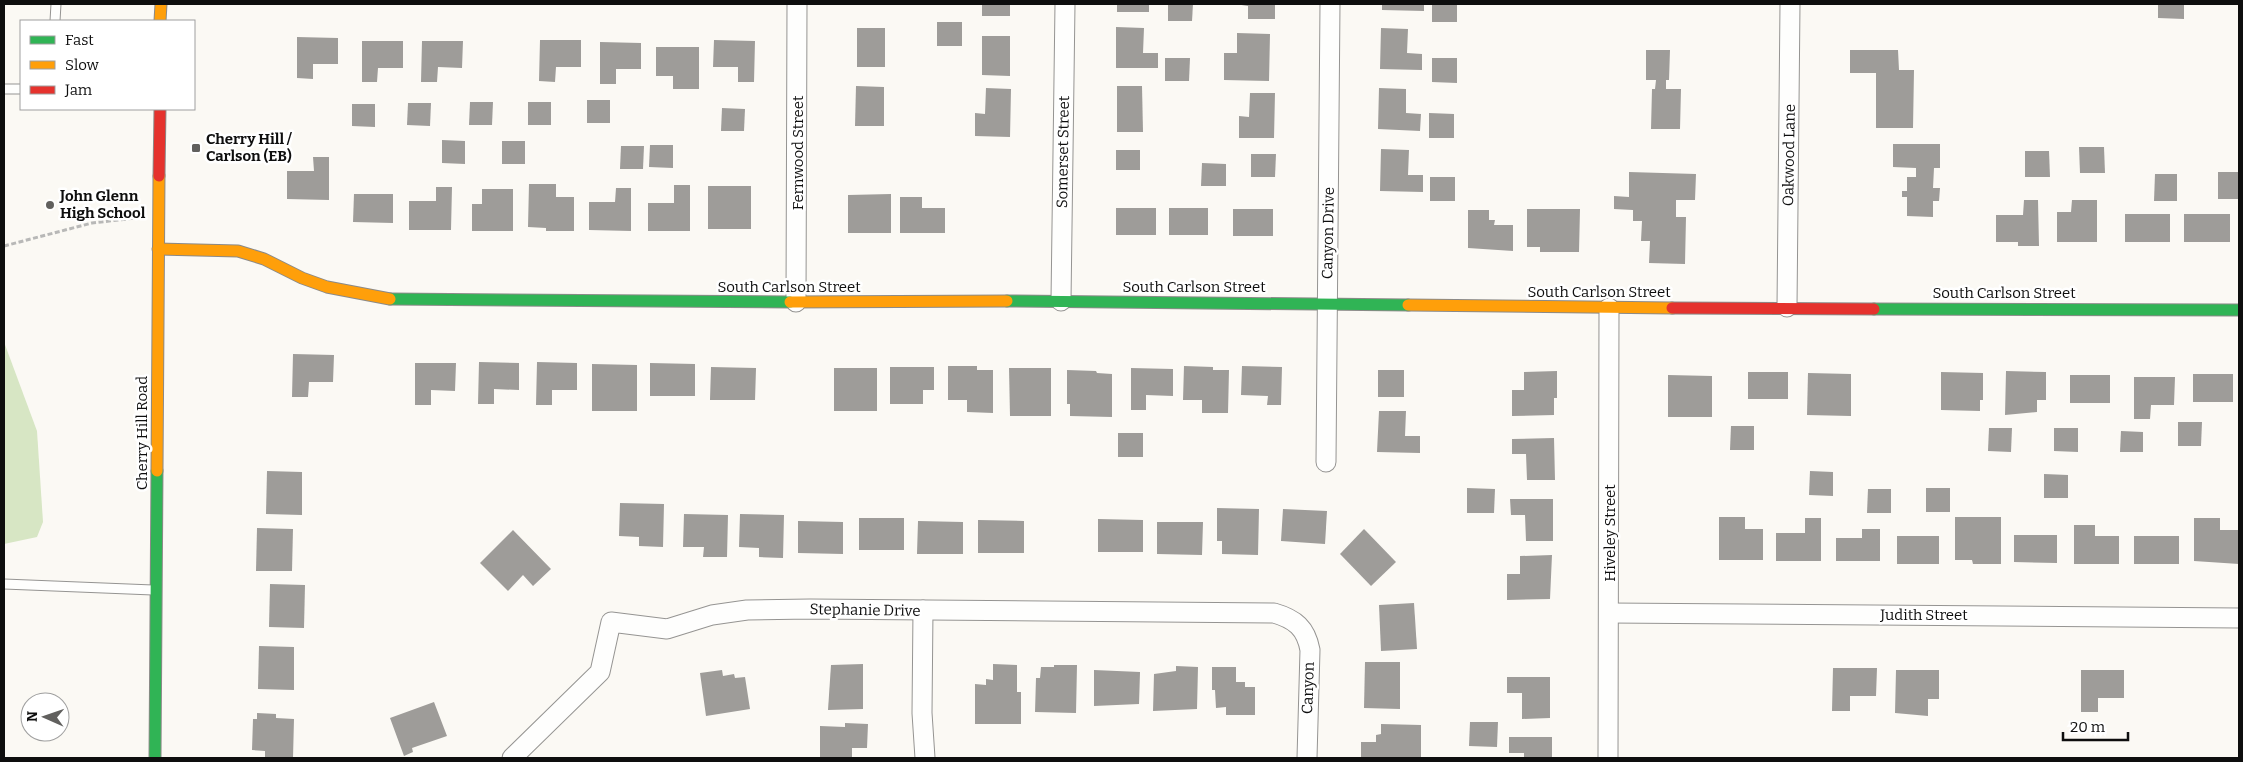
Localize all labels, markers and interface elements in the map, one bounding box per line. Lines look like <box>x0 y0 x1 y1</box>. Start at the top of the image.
legend <box>20 20 195 110</box>
text: Fast <box>65 31 94 49</box>
text: Slow <box>65 56 100 74</box>
text: Jam <box>64 81 93 99</box>
street label: Fernwood Street <box>789 95 807 210</box>
street label: Somerset Street <box>1053 95 1073 208</box>
street label: Oakwood Lane <box>1779 104 1799 206</box>
place label: Cherry Hill / Carlson (EB) <box>206 130 293 165</box>
marker: Cherry Hill / Carlson (EB) <box>190 142 202 154</box>
place label: John Glenn High School <box>59 187 146 222</box>
street label: Canyon Drive <box>1318 187 1338 279</box>
marker: John Glenn High School <box>44 199 56 211</box>
street label: South Carlson Street <box>717 278 861 296</box>
street label: South Carlson Street <box>1122 278 1266 296</box>
street label: South Carlson Street <box>1527 283 1671 301</box>
street label: South Carlson Street <box>1932 284 2076 302</box>
street label: Cherry Hill Road <box>133 376 151 490</box>
street label: Hiveley Street <box>1601 484 1619 582</box>
street label: Stephanie Drive <box>809 600 921 620</box>
street label: Judith Street <box>1879 606 1968 624</box>
street label: Canyon <box>1298 661 1318 714</box>
north arrow <box>20 692 70 742</box>
scale bar <box>2063 710 2128 742</box>
text: N <box>24 711 41 722</box>
text: 20 m <box>2070 718 2106 736</box>

